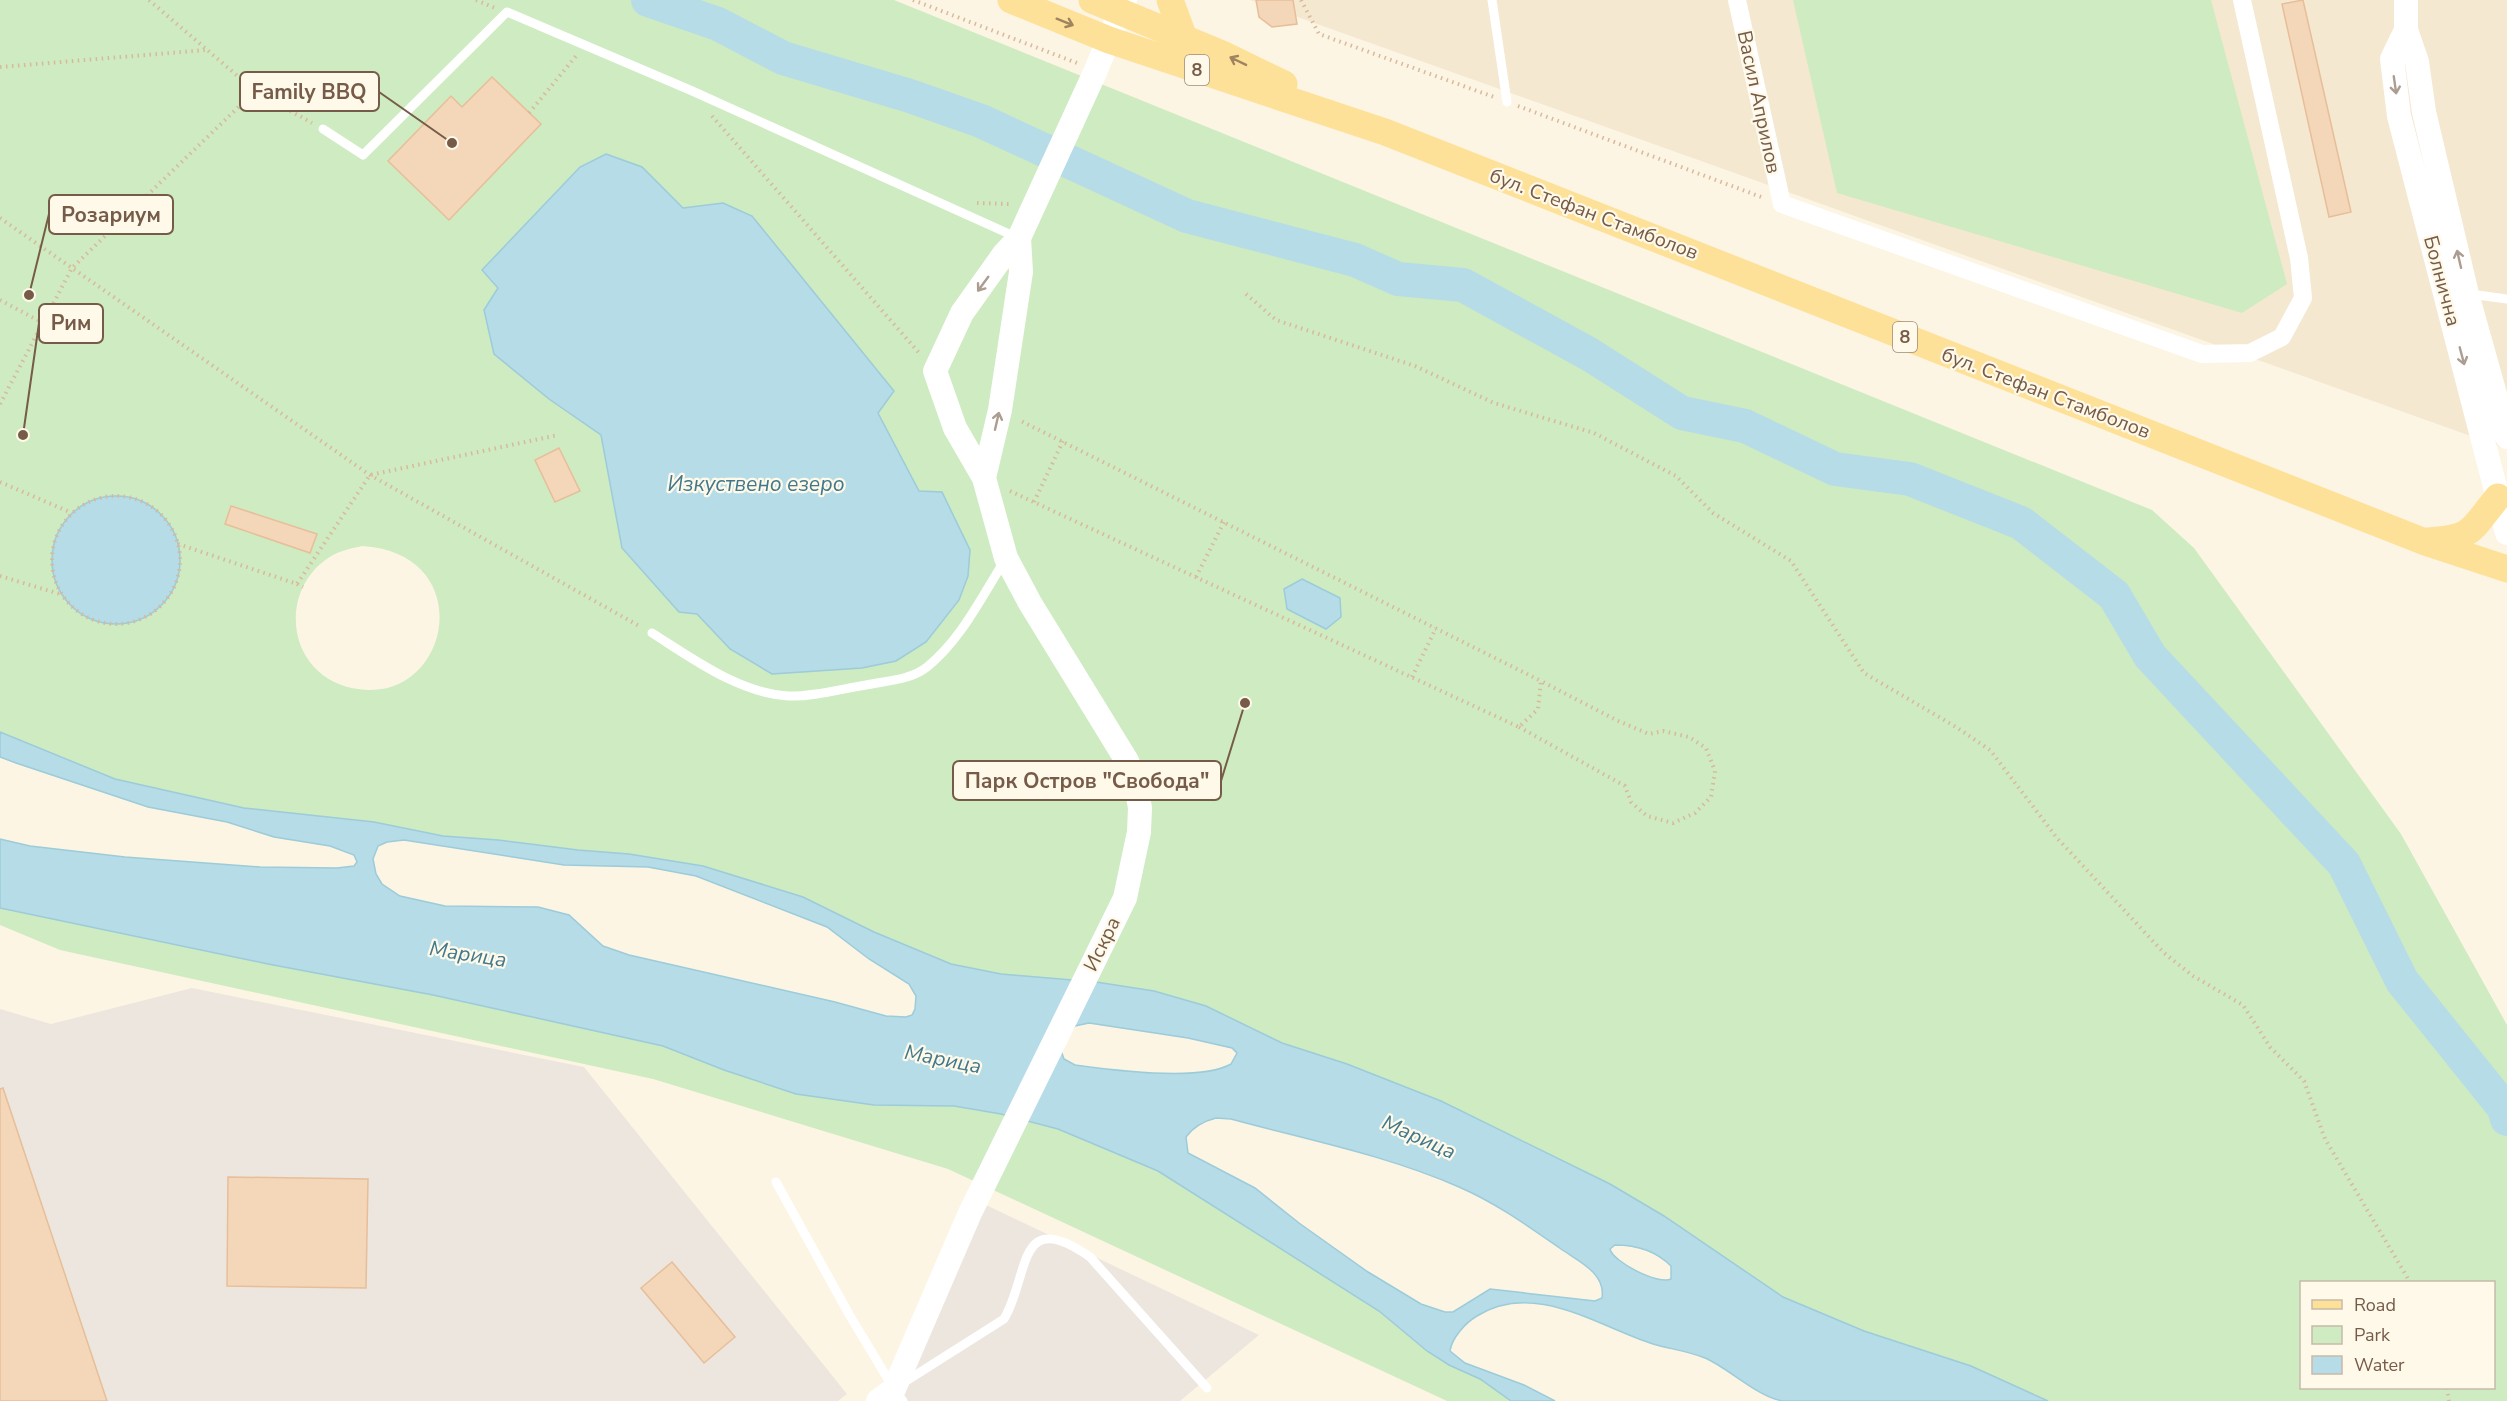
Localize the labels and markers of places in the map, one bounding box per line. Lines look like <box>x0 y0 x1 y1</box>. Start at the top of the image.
callout: Family BBQ <box>240 72 379 111</box>
callout: Розариум <box>49 195 173 234</box>
callout: Рим <box>39 304 103 343</box>
callout: Парк Остров "Свобода" <box>953 761 1221 800</box>

